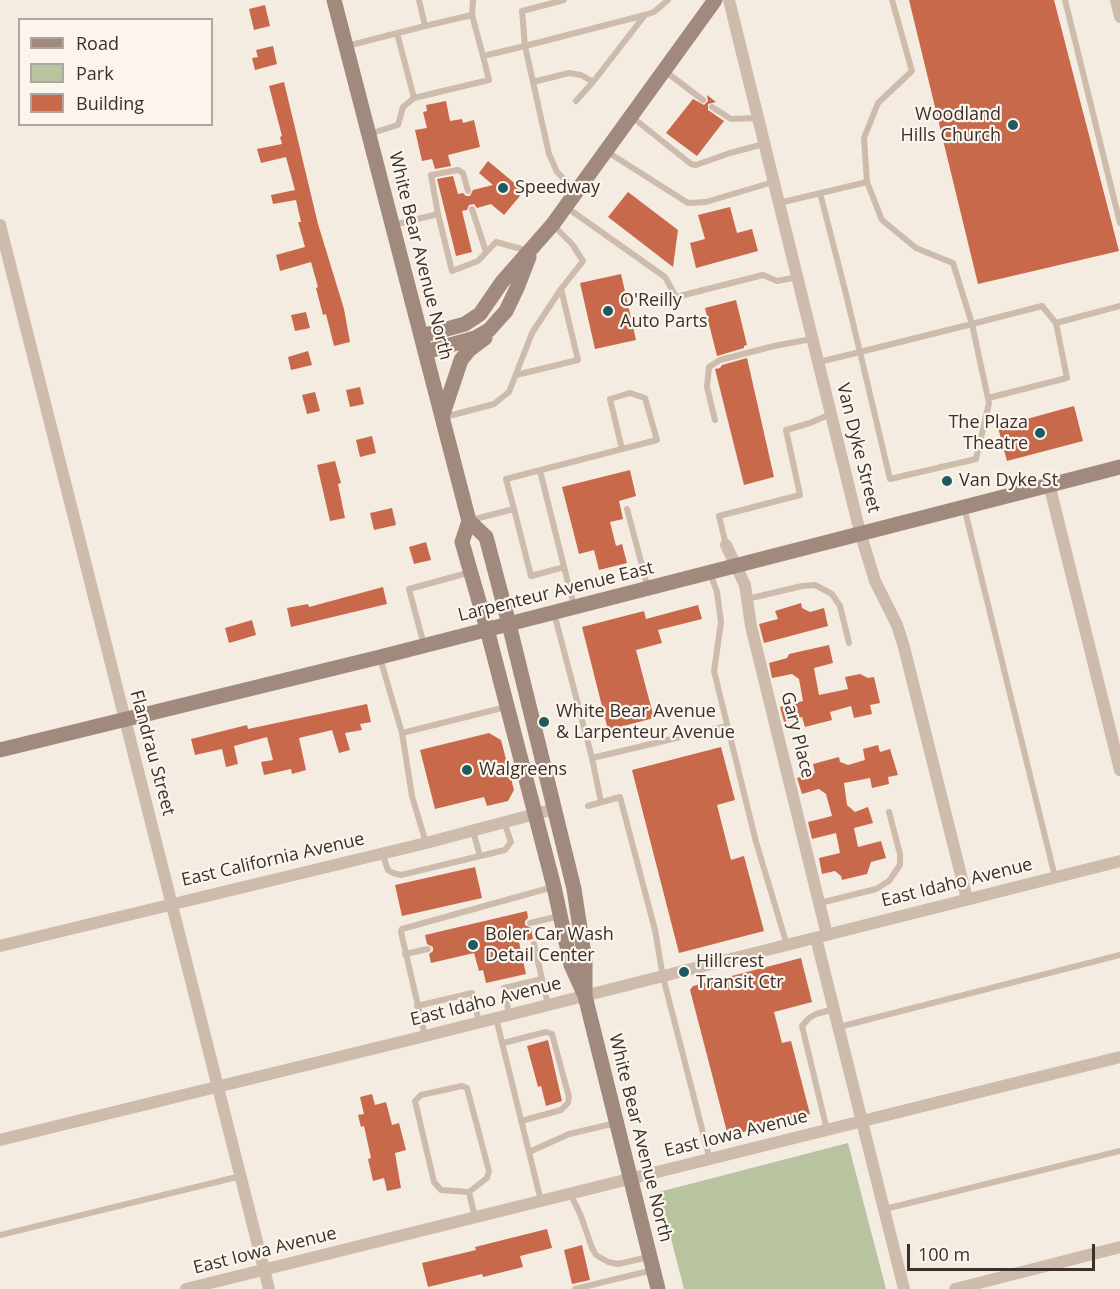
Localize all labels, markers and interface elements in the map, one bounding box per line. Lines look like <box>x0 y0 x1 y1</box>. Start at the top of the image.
legend <box>18 18 213 126</box>
text: Road <box>76 31 119 55</box>
text: Park <box>76 61 114 85</box>
text: Building <box>76 91 144 115</box>
place label: Woodland Hills Church <box>900 104 1001 146</box>
marker: Woodland Hills Church <box>1006 118 1020 132</box>
street label: White Bear Avenue North <box>384 150 456 362</box>
place label: Speedway <box>515 177 600 199</box>
marker: Speedway <box>496 181 510 195</box>
place label: O'Reilly Auto Parts <box>620 290 708 332</box>
marker: O'Reilly Auto Parts <box>601 304 615 318</box>
street label: Van Dyke Street <box>831 381 885 515</box>
place label: The Plaza Theatre <box>948 412 1028 454</box>
marker: The Plaza Theatre <box>1033 426 1047 440</box>
place label: Van Dyke St <box>959 470 1058 492</box>
marker: Van Dyke St <box>940 474 954 488</box>
street label: Larpenteur Avenue East <box>456 557 656 627</box>
street label: Flandrau Street <box>125 688 179 818</box>
street label: Gary Place <box>776 690 818 780</box>
place label: White Bear Avenue & Larpenteur Avenue <box>556 701 735 744</box>
marker: White Bear Avenue & Larpenteur Avenue <box>537 715 551 729</box>
place label: Walgreens <box>479 759 567 781</box>
marker: Walgreens <box>460 763 474 777</box>
street label: East California Avenue <box>179 828 367 892</box>
street label: East Idaho Avenue <box>879 854 1035 912</box>
place label: Boler Car Wash Detail Center <box>485 924 614 966</box>
marker: Boler Car Wash Detail Center <box>466 938 480 952</box>
place label: Hillcrest Transit Ctr <box>696 951 784 994</box>
marker: Hillcrest Transit Ctr <box>677 965 691 979</box>
street label: East Idaho Avenue <box>408 973 564 1031</box>
street label: White Bear Avenue North <box>604 1032 676 1244</box>
street label: East Iowa Avenue <box>662 1106 810 1162</box>
street label: East Iowa Avenue <box>191 1223 339 1279</box>
scale bar <box>910 1232 1098 1270</box>
text: 100 m <box>918 1242 970 1266</box>

